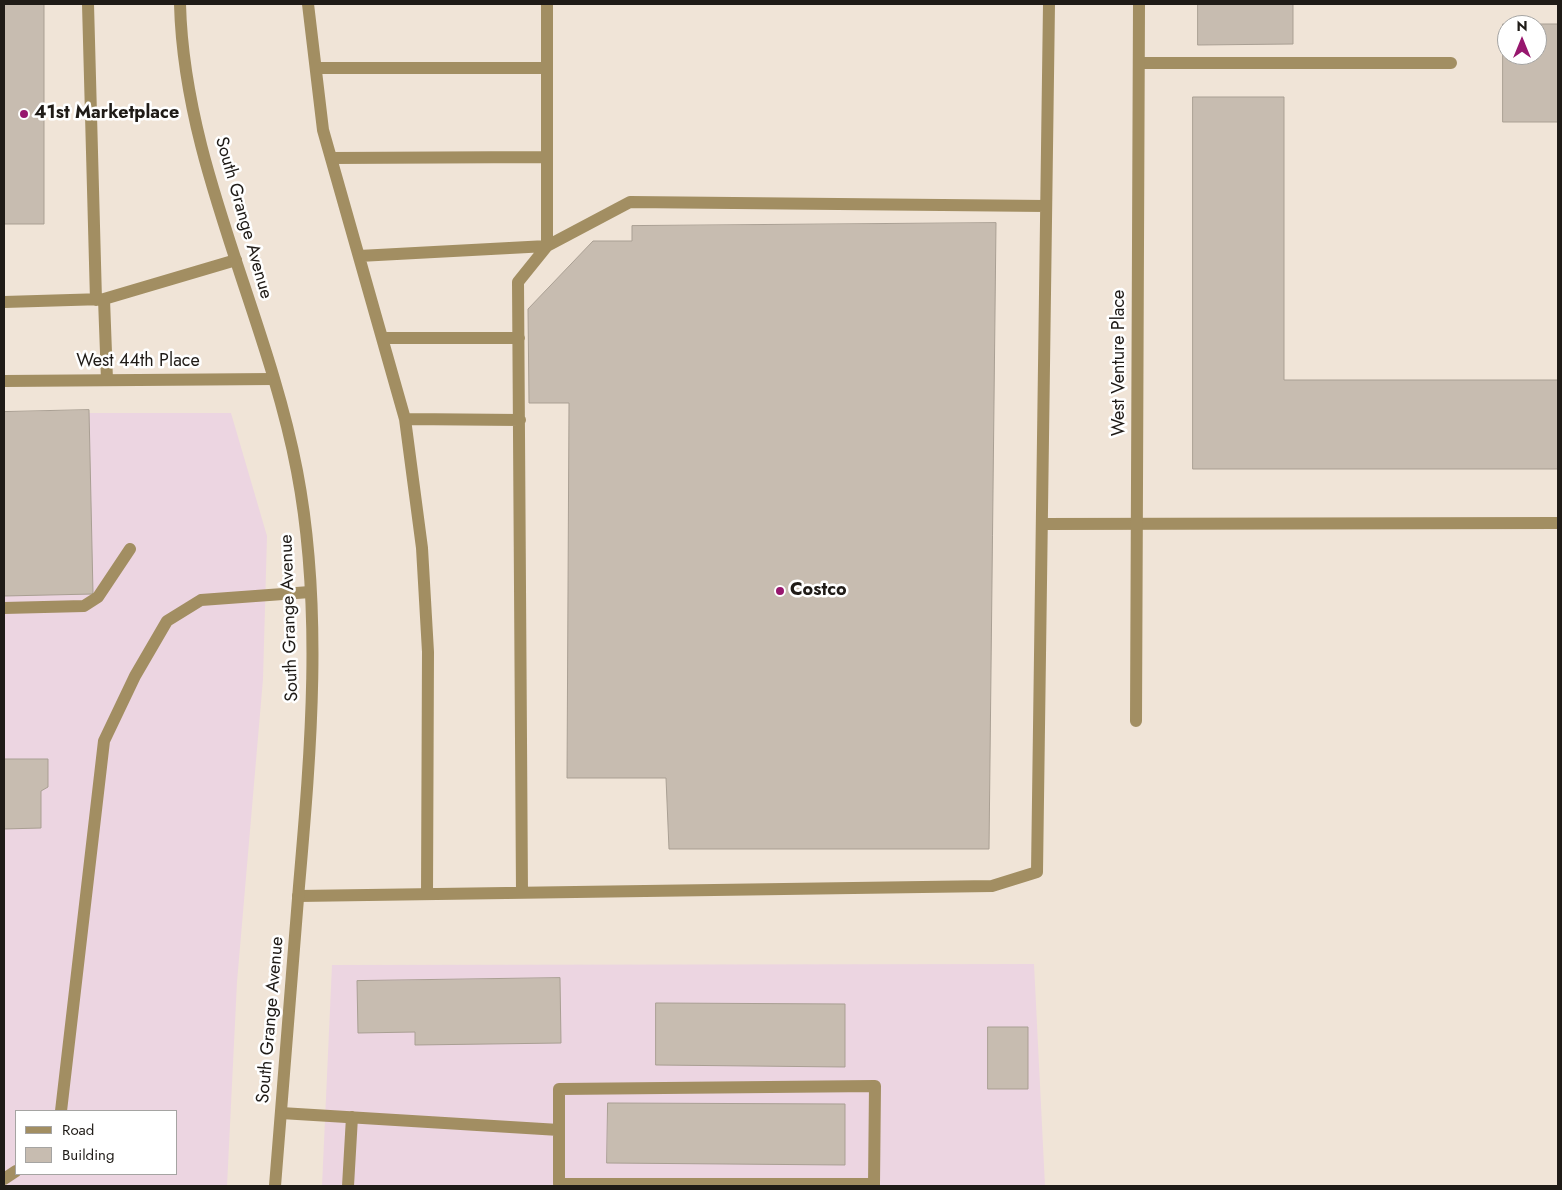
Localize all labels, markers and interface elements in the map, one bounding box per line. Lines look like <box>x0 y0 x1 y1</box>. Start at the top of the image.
north arrow <box>1497 15 1547 65</box>
text: N <box>1516 16 1528 36</box>
place label: 41st Marketplace <box>34 103 179 125</box>
marker: 41st Marketplace <box>18 108 30 120</box>
street label: South Grange Avenue <box>210 134 276 302</box>
street label: West Venture Place <box>1109 290 1131 436</box>
street label: West 44th Place <box>76 351 200 373</box>
street label: South Grange Avenue <box>276 534 304 702</box>
place label: Costco <box>790 580 847 602</box>
marker: Costco <box>774 585 786 597</box>
street label: South Grange Avenue <box>253 936 289 1104</box>
legend <box>15 1110 178 1175</box>
text: Road <box>62 1119 94 1141</box>
text: Building <box>62 1144 114 1166</box>

